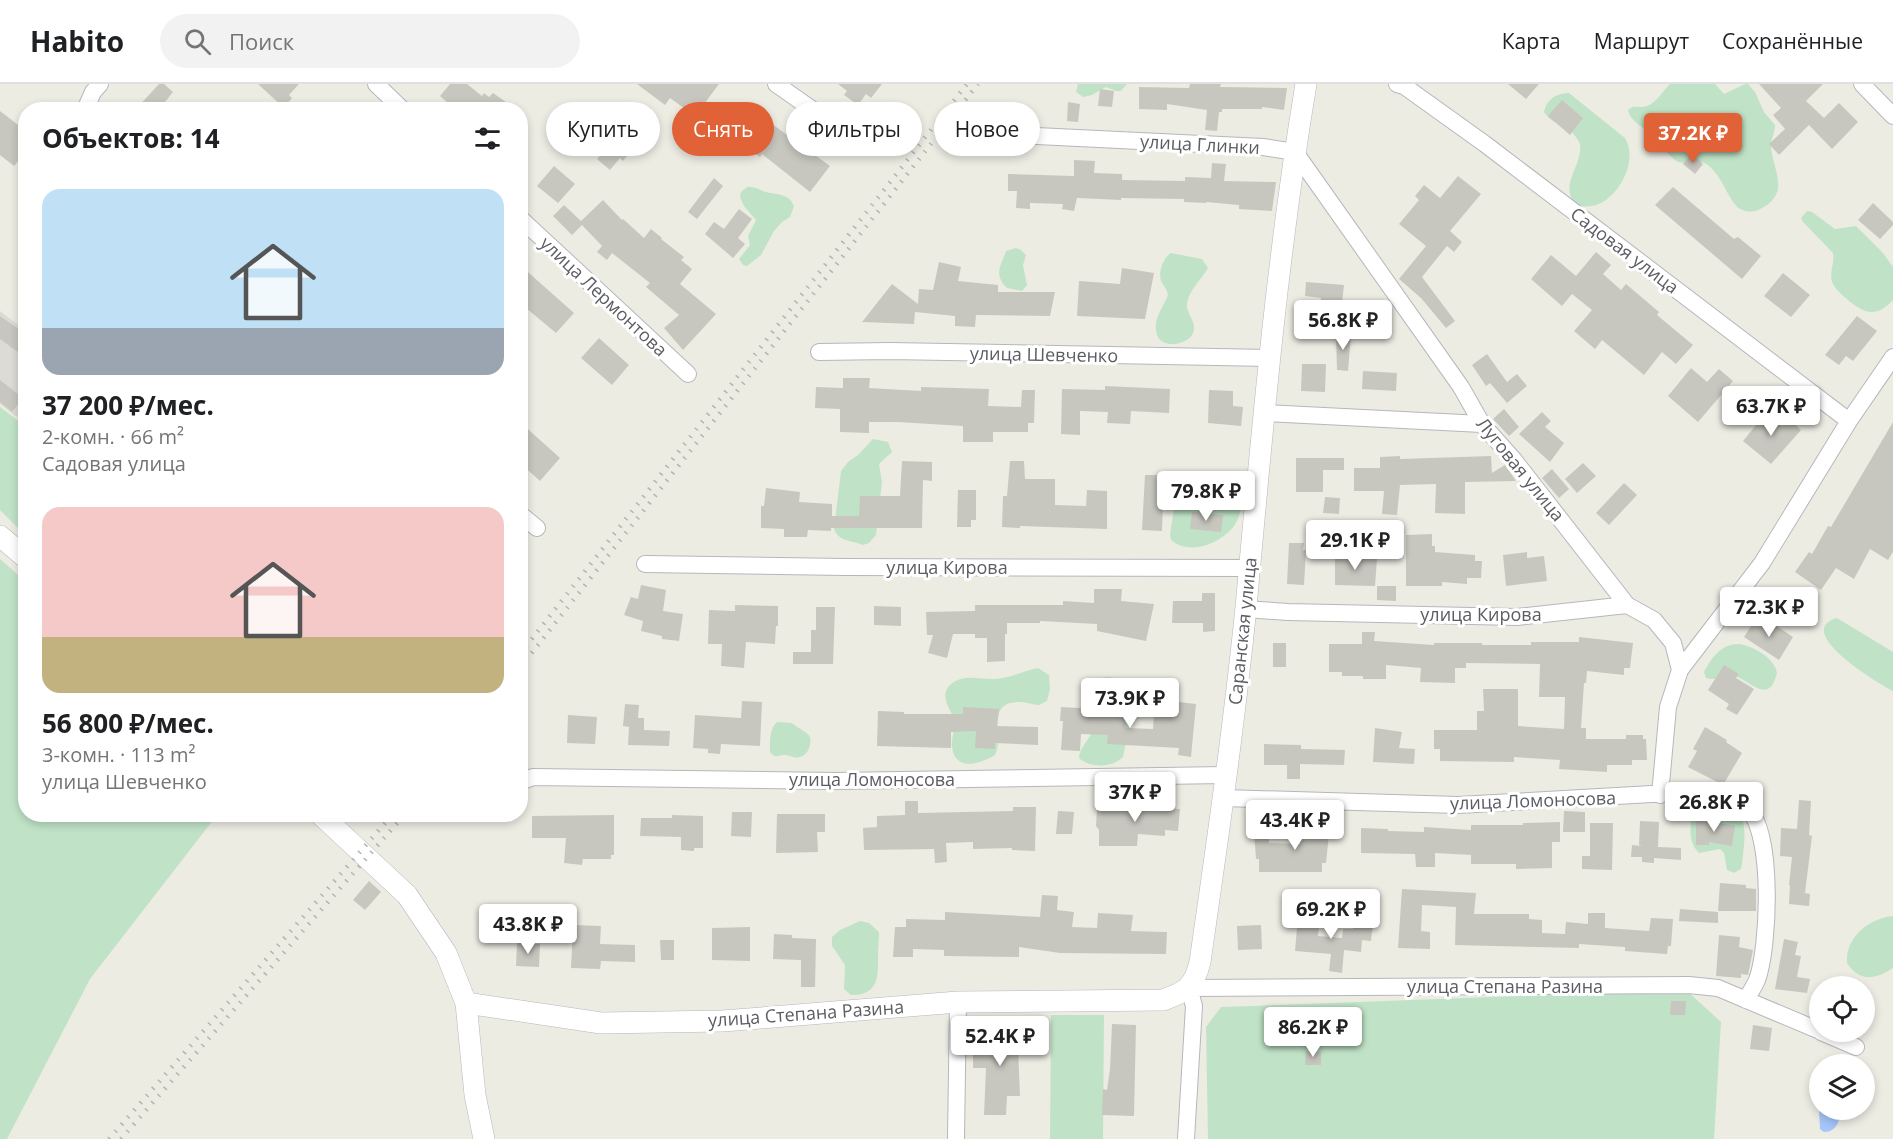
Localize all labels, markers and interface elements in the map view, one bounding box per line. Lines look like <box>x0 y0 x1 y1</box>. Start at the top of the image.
search box <box>160 14 580 68</box>
text: Habito <box>30 22 124 60</box>
icon: search <box>181 25 214 58</box>
text: Поиск <box>229 26 294 56</box>
text: Карта <box>1502 27 1561 55</box>
text: Маршрут <box>1594 27 1689 55</box>
text: Сохранённые <box>1722 27 1863 55</box>
chip: Купить <box>546 102 660 156</box>
chip: Снять <box>672 102 774 156</box>
chip: Фильтры <box>786 102 922 156</box>
chip: Новое <box>934 102 1040 156</box>
pin: 37.2K ₽ <box>1638 113 1748 164</box>
text: 37.2K ₽ <box>1658 119 1728 146</box>
text: Объектов: 14 <box>42 120 220 156</box>
icon: filters <box>471 122 504 155</box>
street label: улица Глинки <box>1139 129 1261 159</box>
street label: Садовая улица <box>1566 201 1684 299</box>
icon: home <box>219 228 327 336</box>
street label: улица Лермонтова <box>535 231 673 361</box>
pin: 56.8K ₽ <box>1288 300 1398 351</box>
text: 56.8K ₽ <box>1308 306 1378 333</box>
street label: улица Шевченко <box>970 341 1118 367</box>
pin: 63.7K ₽ <box>1716 386 1826 437</box>
text: 37 200 ₽/мес. <box>42 387 214 423</box>
text: 63.7K ₽ <box>1736 392 1806 419</box>
street label: Луговая улица <box>1472 412 1570 526</box>
text: 2-комн. · 66 m² <box>42 423 184 450</box>
text: Садовая улица <box>42 450 186 477</box>
pin: 79.8K ₽ <box>1151 471 1261 522</box>
text: 79.8K ₽ <box>1171 477 1241 504</box>
pin: 29.1K ₽ <box>1300 520 1410 571</box>
text: 29.1K ₽ <box>1320 526 1390 553</box>
icon: home <box>219 546 327 654</box>
street label: улица Кирова <box>886 555 1008 579</box>
street label: Саранская улица <box>1222 556 1262 706</box>
pin: 72.3K ₽ <box>1714 587 1824 638</box>
text: 72.3K ₽ <box>1734 593 1804 620</box>
street label: улица Кирова <box>1420 602 1542 626</box>
pin: 73.9K ₽ <box>1075 678 1185 729</box>
text: 73.9K ₽ <box>1095 684 1165 711</box>
text: 56 800 ₽/мес. <box>42 705 214 741</box>
text: 3-комн. · 113 m² <box>42 741 195 768</box>
street label: улица Ломоносова <box>789 767 955 791</box>
text: улица Шевченко <box>42 768 207 795</box>
pin: 37K ₽ <box>1093 772 1177 823</box>
text: 37K ₽ <box>1109 778 1162 805</box>
pin: 26.8K ₽ <box>1659 782 1769 833</box>
street label: улица Ломоносова <box>1450 785 1616 815</box>
text: 26.8K ₽ <box>1679 788 1749 815</box>
pin: 43.4K ₽ <box>1240 800 1350 851</box>
text: 43.4K ₽ <box>1260 806 1330 833</box>
pin: 69.2K ₽ <box>1276 889 1386 940</box>
text: 69.2K ₽ <box>1296 895 1366 922</box>
pin: 43.8K ₽ <box>473 904 583 955</box>
text: 43.8K ₽ <box>493 910 563 937</box>
street label: улица Степана Разина <box>1407 974 1603 998</box>
map controls <box>1809 976 1875 1120</box>
button: locate <box>1809 976 1875 1042</box>
street label: улица Степана Разина <box>707 994 905 1032</box>
pin: 86.2K ₽ <box>1258 1007 1368 1058</box>
text: 86.2K ₽ <box>1278 1013 1348 1040</box>
pin: 52.4K ₽ <box>945 1016 1055 1067</box>
text: 52.4K ₽ <box>965 1022 1035 1049</box>
button: layers <box>1809 1054 1875 1120</box>

